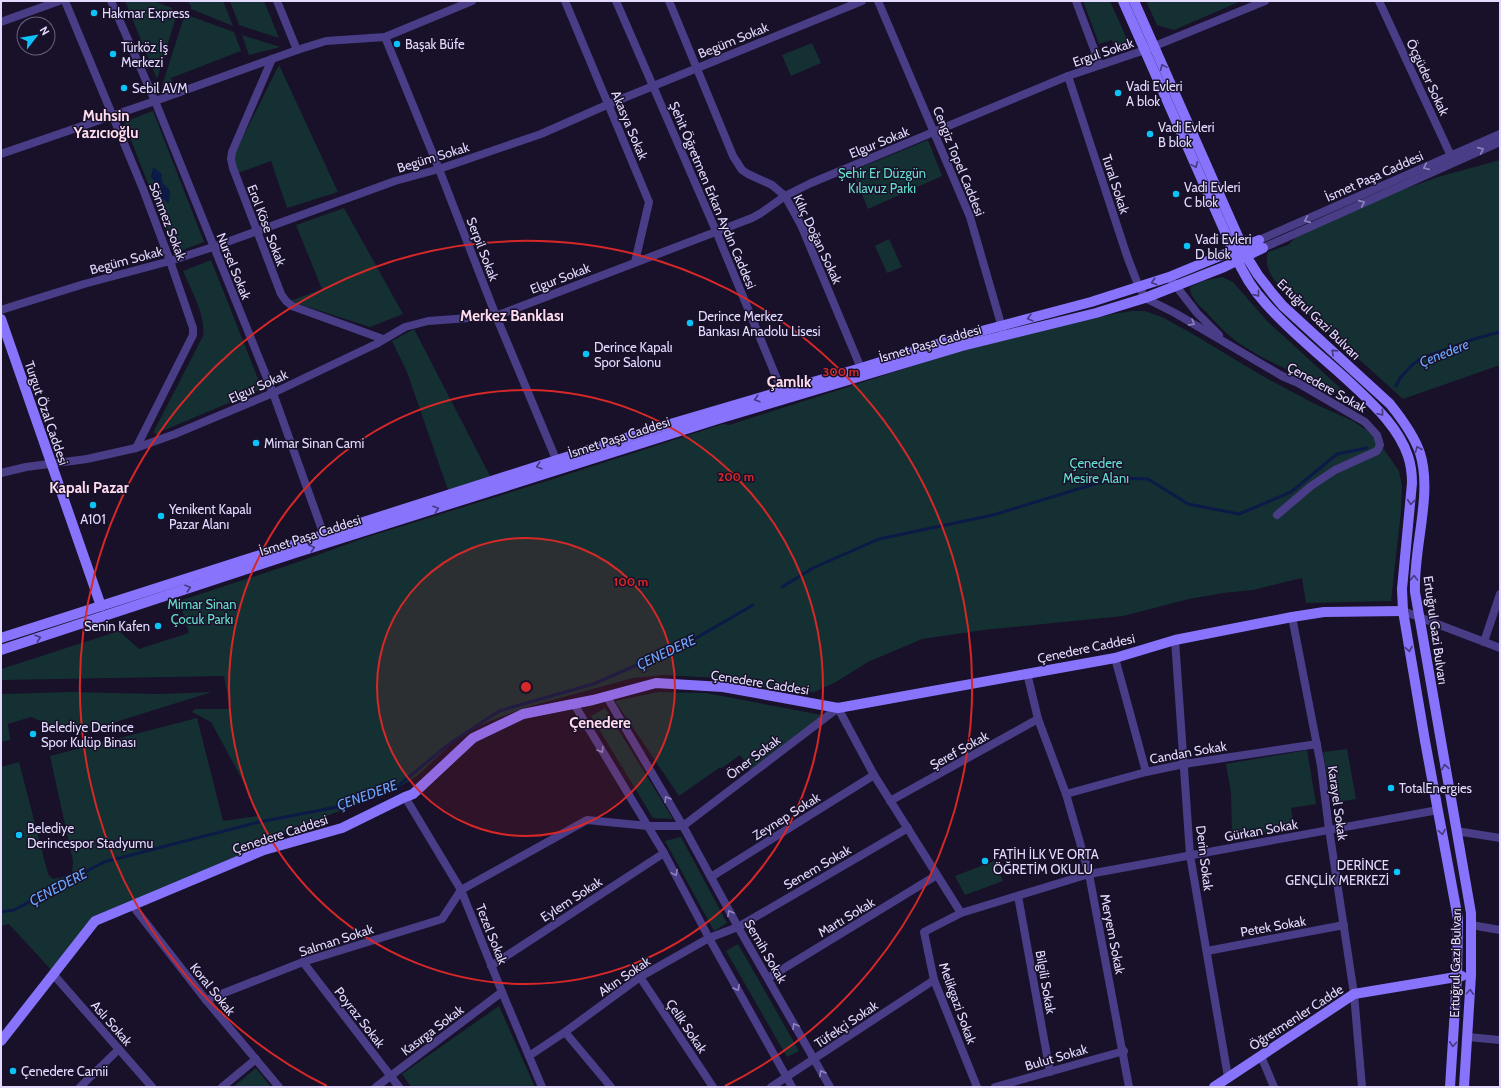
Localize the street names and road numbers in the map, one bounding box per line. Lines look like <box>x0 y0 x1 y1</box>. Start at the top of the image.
street label: Begüm Sokak <box>695 19 771 61</box>
street label: Ergul Sokak <box>1071 34 1136 70</box>
street label: Öçgüder Sokak <box>1403 36 1453 118</box>
street label: Akasya Sokak <box>608 88 652 162</box>
street label: Şehit Öğretmen Erkan Aydın Caddesi <box>666 99 760 291</box>
street label: Cengiz Topel Caddesi <box>930 104 988 218</box>
street label: Elgur Sokak <box>847 123 911 161</box>
street label: Begüm Sokak <box>395 138 471 176</box>
street label: İsmet Paşa Caddesi <box>1323 147 1425 205</box>
street label: Tural Sokak <box>1099 152 1133 216</box>
street label: Sönmez Sokak <box>146 180 190 262</box>
street label: Erol Köse Sokak <box>244 182 290 268</box>
street label: Kılıç Doğan Sokak <box>790 192 846 287</box>
street label: Serpil Sokak <box>464 215 503 283</box>
street label: Nursel Sokak <box>213 230 255 302</box>
street label: Begüm Sokak <box>88 243 164 277</box>
street label: Elgur Sokak <box>528 259 593 297</box>
street label: Ertuğrul Gazi Bulvarı <box>1274 275 1364 363</box>
street label: İsmet Paşa Caddesi <box>877 321 983 365</box>
street label: Turgut Özal Caddesi <box>22 359 72 467</box>
street label: Çenedere Sokak <box>1284 359 1370 415</box>
street label: Elgur Sokak <box>226 366 290 406</box>
street label: İsmet Paşa Caddesi <box>566 413 672 461</box>
street label: İsmet Paşa Caddesi <box>257 511 363 559</box>
street label: Ertuğrul Gazi Bulvarı <box>1420 575 1452 685</box>
street label: Çenedere Caddesi <box>1036 630 1136 666</box>
street label: Çenedere Caddesi <box>710 666 810 698</box>
street label: Şeref Sokak <box>927 727 991 773</box>
street label: Öner Sokak <box>723 731 783 782</box>
street label: Candan Sokak <box>1148 737 1228 767</box>
street label: Karayel Sokak <box>1325 765 1351 842</box>
street label: Zeynep Sokak <box>749 789 823 843</box>
street label: Çenedere Caddesi <box>230 811 330 857</box>
street label: Gürkan Sokak <box>1223 816 1299 844</box>
street label: Derin Sokak <box>1193 824 1217 892</box>
street label: Senem Sokak <box>780 841 854 893</box>
street label: Eylem Sokak <box>537 873 605 925</box>
street label: Meryem Sokak <box>1097 893 1129 976</box>
street label: Martı Sokak <box>815 894 877 940</box>
street label: Tezel Sokak <box>473 901 511 967</box>
street label: Ertuğrul Gazi Bulvarı <box>1446 908 1464 1018</box>
street label: Petek Sokak <box>1239 912 1307 940</box>
street label: Semih Sokak <box>741 916 791 986</box>
street label: Salman Sokak <box>297 920 375 960</box>
street label: Bilgili Sokak <box>1033 949 1059 1015</box>
street label: Akın Sokak <box>595 953 653 999</box>
street label: Koral Sokak <box>187 960 239 1019</box>
street label: Melikgazi Sokak <box>936 960 980 1046</box>
street label: Öğretmenler Cadde <box>1246 980 1346 1053</box>
street label: Poyraz Sokak <box>331 983 389 1051</box>
street label: Çelik Sokak <box>663 996 711 1056</box>
street label: Aslı Sokak <box>88 997 136 1049</box>
street label: Tüfekçi Sokak <box>811 997 881 1051</box>
street label: Kasırga Sokak <box>398 1001 466 1059</box>
street label: Bulut Sokak <box>1023 1040 1089 1074</box>

